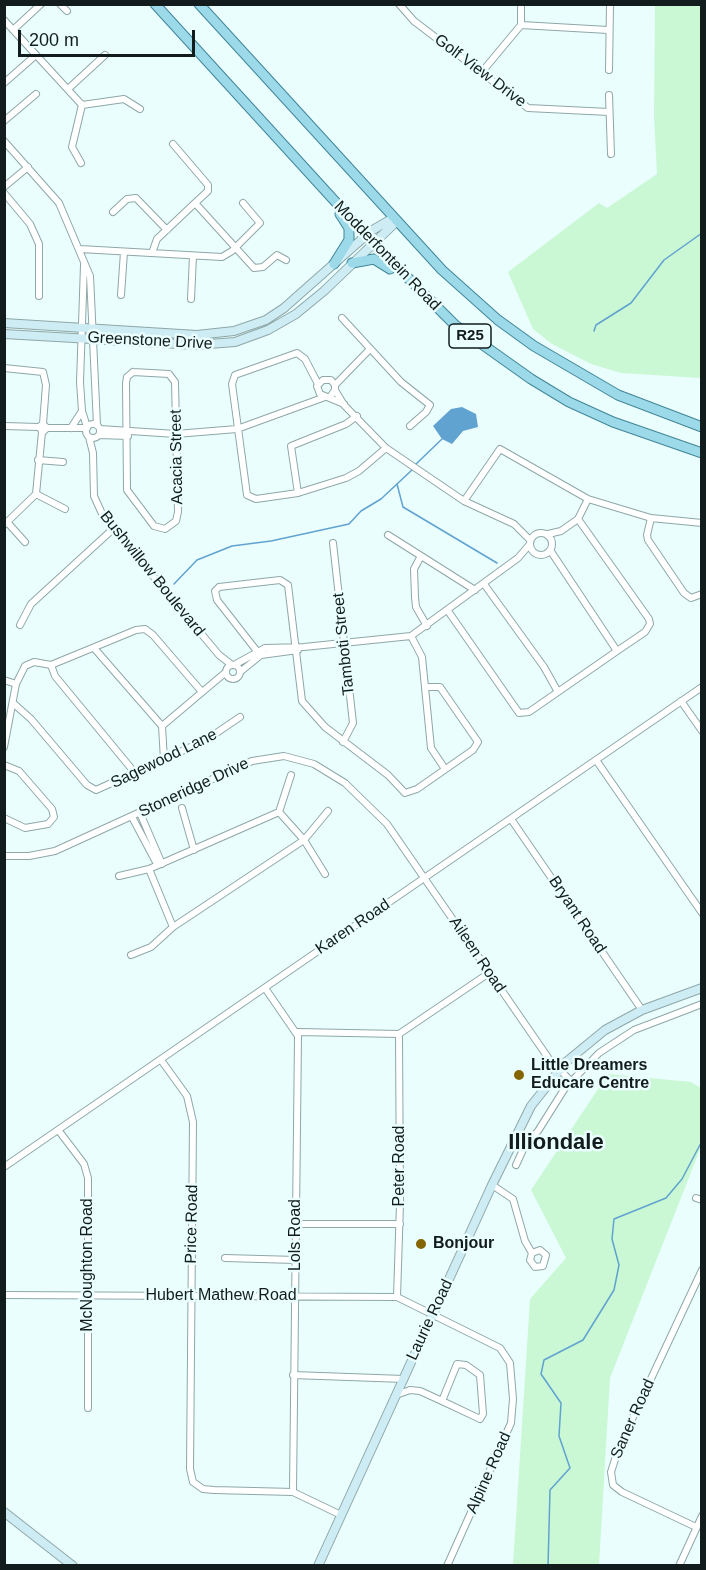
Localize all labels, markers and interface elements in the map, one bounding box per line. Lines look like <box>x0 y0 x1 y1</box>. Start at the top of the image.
scale bar <box>21 18 198 56</box>
text: 200 m <box>29 30 79 50</box>
street label: Golf View Drive <box>430 30 530 112</box>
street label: Modderfontein Road <box>330 197 444 315</box>
road number: R25 <box>449 324 491 348</box>
street label: Greenstone Drive <box>87 328 213 354</box>
street label: Acacia Street <box>167 409 187 505</box>
street label: Bushwillow Boulevard <box>96 507 208 641</box>
street label: Tamboti Street <box>329 592 359 696</box>
street label: Sagewood Lane <box>108 725 220 793</box>
street label: Stoneridge Drive <box>136 754 252 822</box>
street label: Bryant Road <box>544 873 610 957</box>
street label: Karen Road <box>312 895 394 959</box>
street label: Aileen Road <box>445 913 509 997</box>
place label: Little Dreamers Educare Centre <box>531 1056 649 1094</box>
marker: Little Dreamers Educare Centre <box>512 1068 526 1082</box>
street label: Peter Road <box>390 1126 410 1206</box>
district label: Illiondale <box>508 1130 604 1156</box>
street label: Price Road <box>182 1184 202 1264</box>
street label: McNoughton Road <box>78 1198 98 1332</box>
street label: Lols Road <box>286 1199 306 1271</box>
place label: Bonjour <box>433 1234 494 1254</box>
marker: Bonjour <box>414 1237 428 1251</box>
street label: Laurie Road <box>403 1276 457 1364</box>
street label: Hubert Mathew Road <box>145 1286 297 1306</box>
street label: Saner Road <box>607 1376 659 1462</box>
street label: Alpine Road <box>463 1429 515 1517</box>

